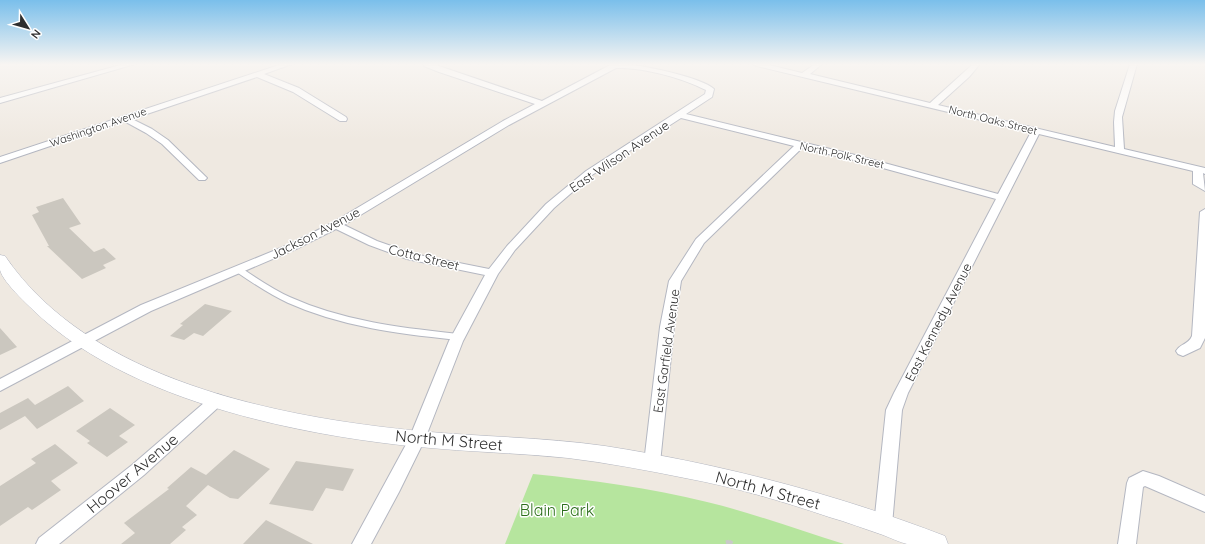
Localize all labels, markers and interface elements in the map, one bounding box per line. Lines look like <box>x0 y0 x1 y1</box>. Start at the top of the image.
north arrow <box>8 8 48 48</box>
text: N <box>28 27 44 41</box>
street label: North Oaks Street <box>947 102 1039 138</box>
street label: Washington Avenue <box>48 104 148 150</box>
street label: East Wilson Avenue <box>566 117 672 195</box>
street label: North Polk Street <box>798 138 886 172</box>
street label: Jackson Avenue <box>268 204 362 262</box>
street label: Cotta Street <box>387 241 461 273</box>
street label: East Kennedy Avenue <box>901 260 975 384</box>
street label: East Garfield Avenue <box>649 288 683 414</box>
street label: North M Street <box>394 425 504 455</box>
street label: Hoover Avenue <box>82 429 182 517</box>
street label: North M Street <box>713 466 823 514</box>
park label: Blain Park <box>520 500 594 520</box>

